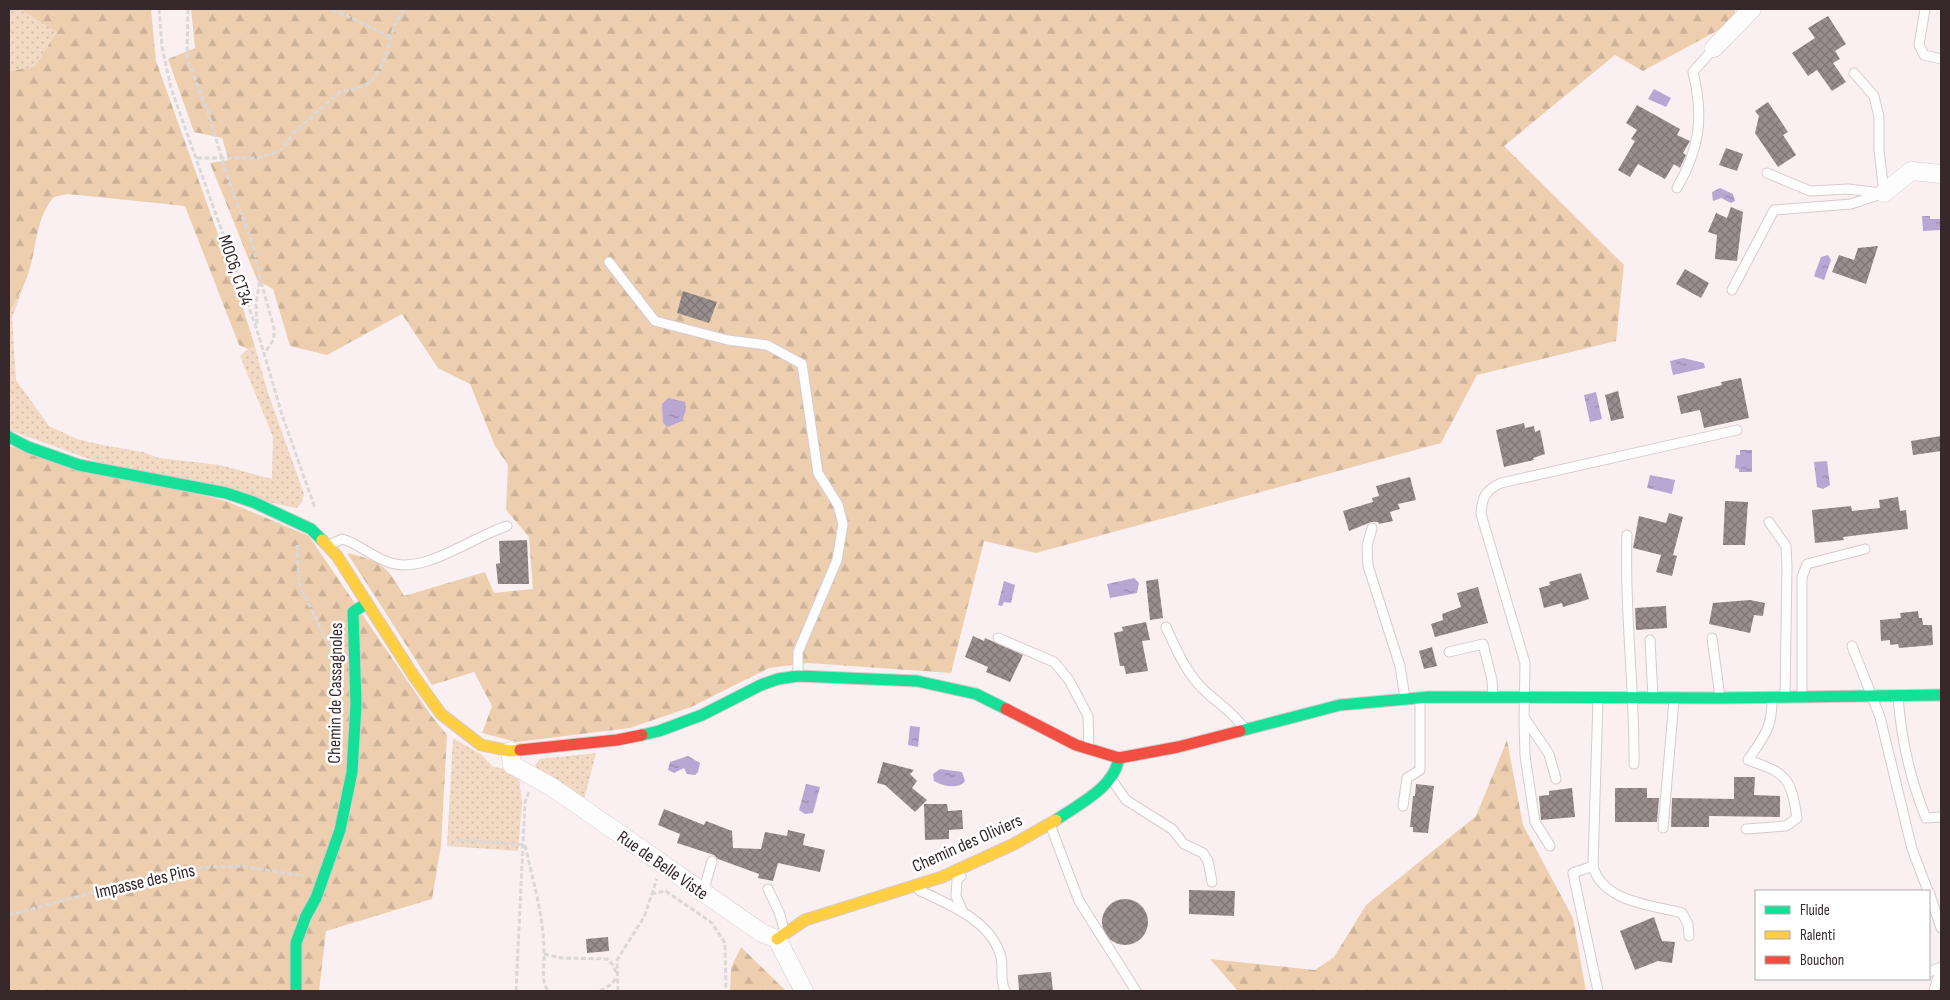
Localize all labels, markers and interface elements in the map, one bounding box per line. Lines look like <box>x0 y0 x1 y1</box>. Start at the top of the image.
street label: MOC6, CT34 <box>214 232 257 308</box>
street label: Chemin de Cassagnoles <box>324 622 347 764</box>
street label: Chemin des Oliviers <box>909 810 1025 877</box>
street label: Rue de Belle Viste <box>613 826 712 904</box>
street label: Impasse des Pins <box>93 860 197 903</box>
legend <box>1755 890 1930 980</box>
text: Fluide <box>1800 901 1830 920</box>
text: Ralenti <box>1800 926 1835 945</box>
text: Bouchon <box>1800 951 1844 970</box>

